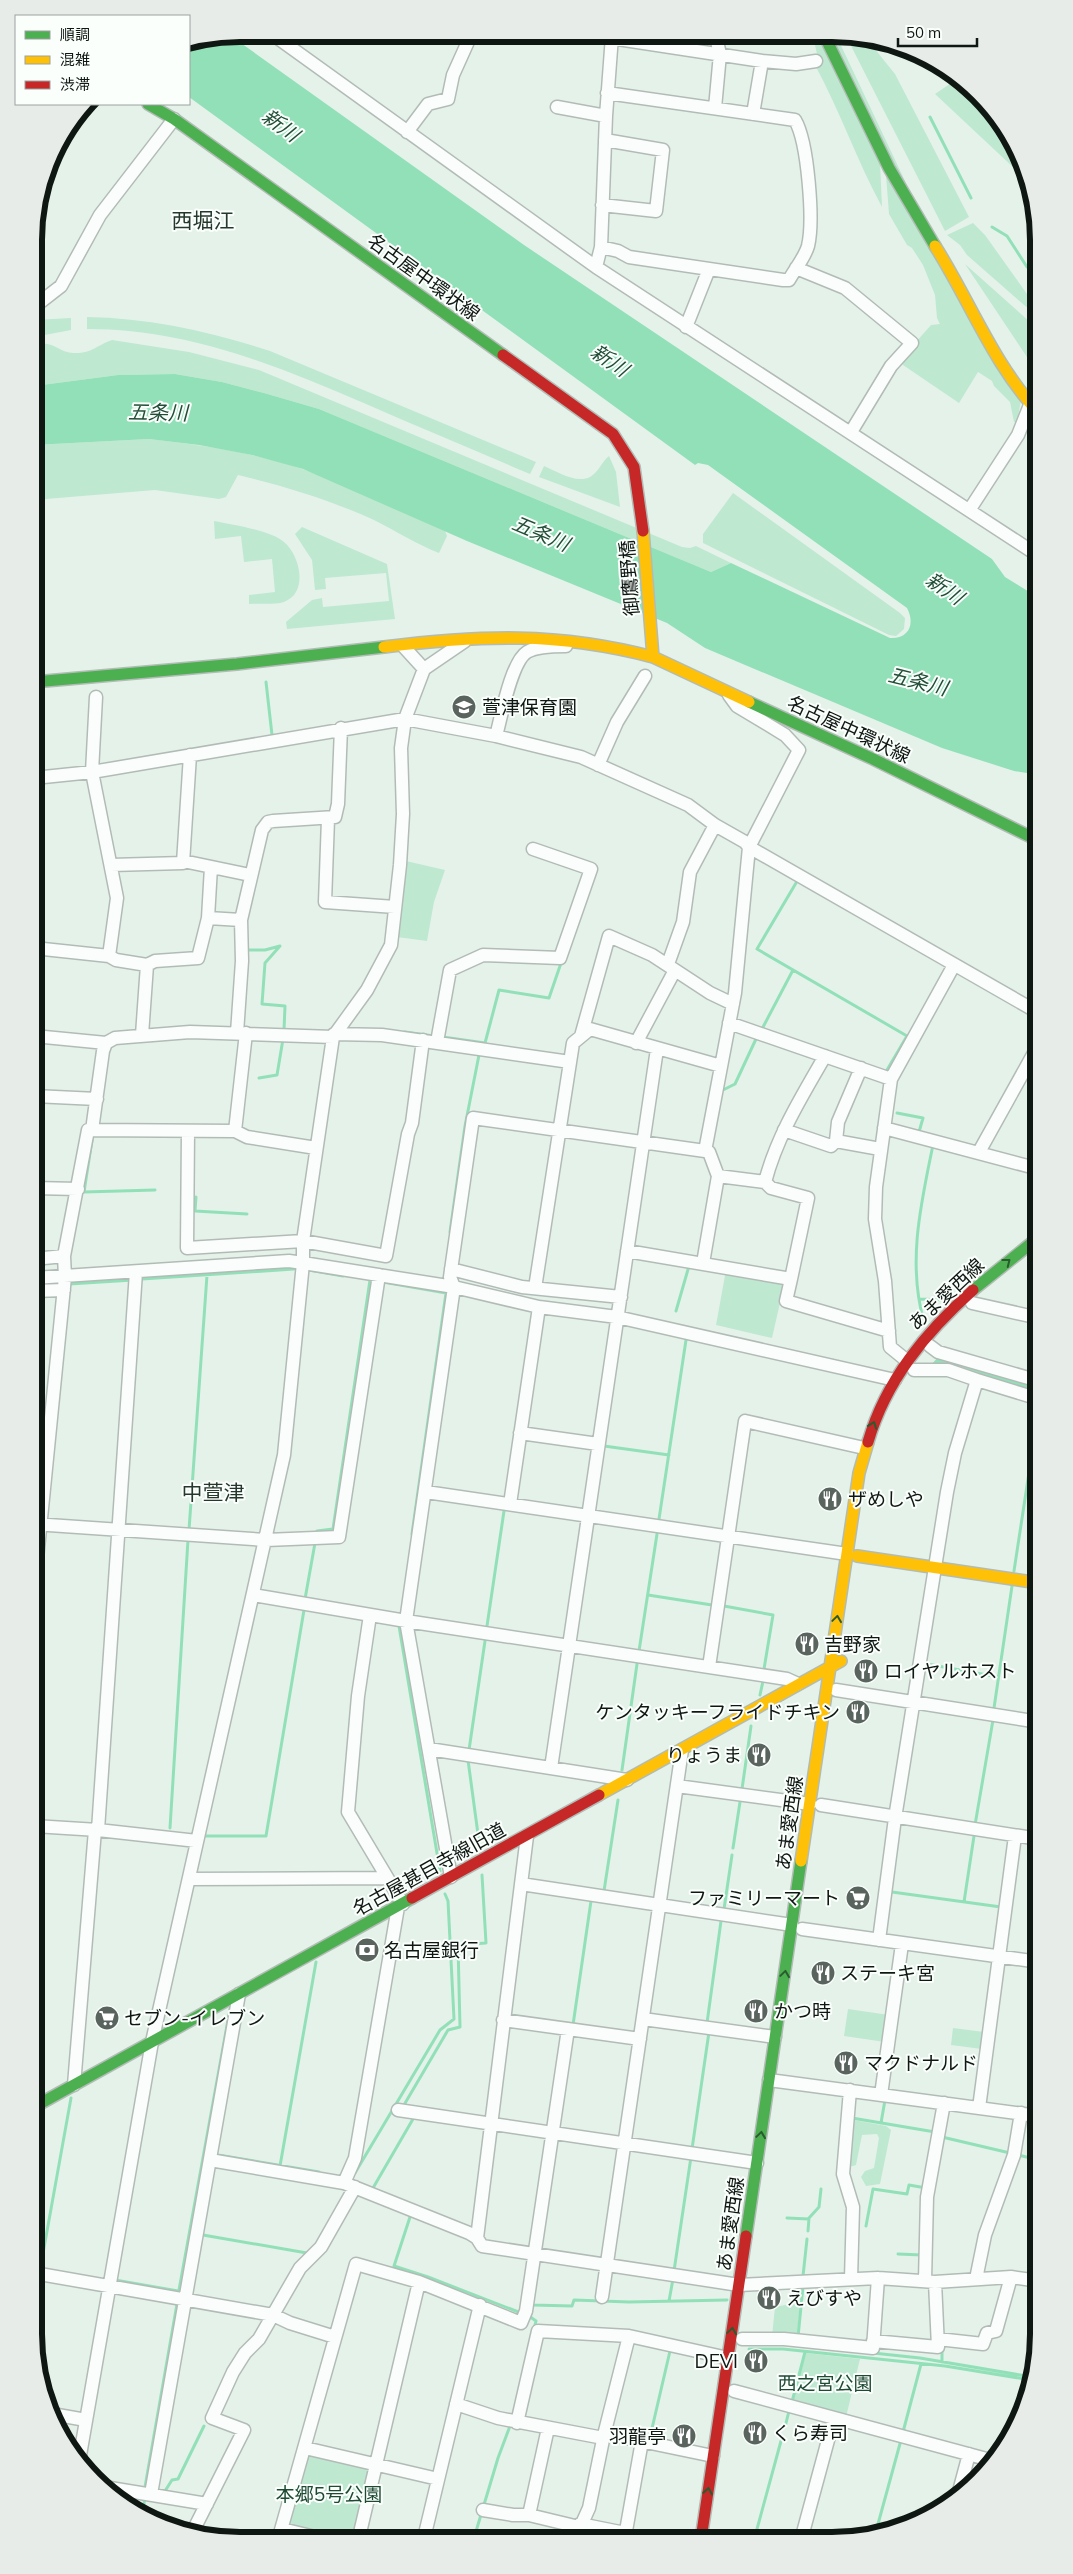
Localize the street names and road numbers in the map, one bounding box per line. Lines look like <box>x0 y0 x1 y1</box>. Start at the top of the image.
street label: 名古屋中環状線 <box>363 228 485 326</box>
street label: 御鷹野橋 <box>614 539 644 617</box>
street label: 名古屋中環状線 <box>784 690 914 768</box>
street label: あま愛西線 <box>903 1253 989 1335</box>
street label: あま愛西線 <box>771 1774 807 1872</box>
street label: 名古屋甚目寺線旧道 <box>348 1817 510 1921</box>
street label: あま愛西線 <box>712 2175 748 2273</box>

